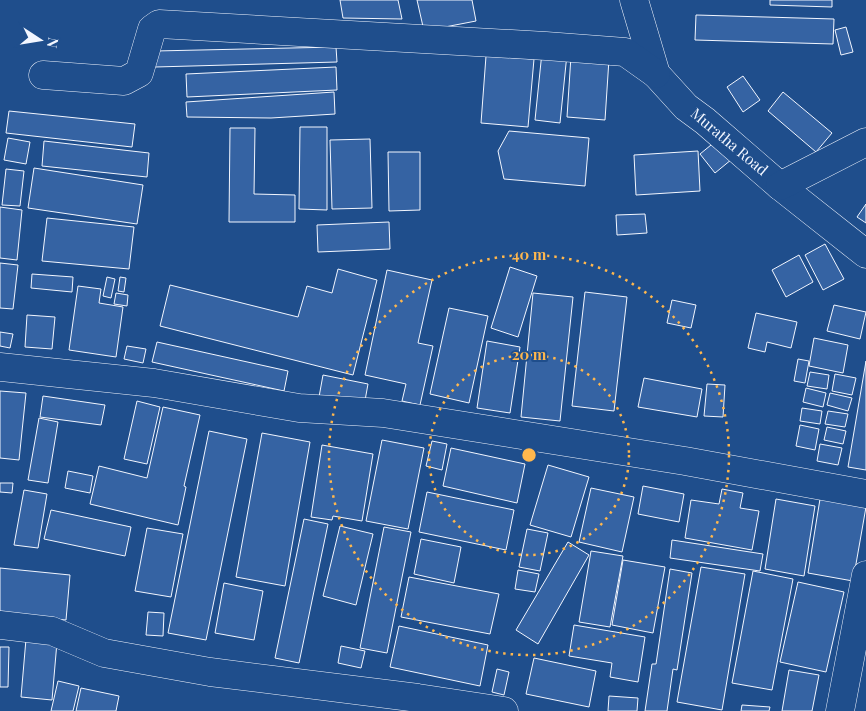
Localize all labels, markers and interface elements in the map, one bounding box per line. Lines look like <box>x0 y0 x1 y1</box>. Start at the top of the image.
north arrow <box>15 15 65 65</box>
text: N <box>43 36 64 50</box>
street label: Muratha Road <box>687 103 773 180</box>
text: 40 m <box>512 244 547 264</box>
text: 20 m <box>512 344 547 364</box>
centre of rings <box>520 446 538 464</box>

